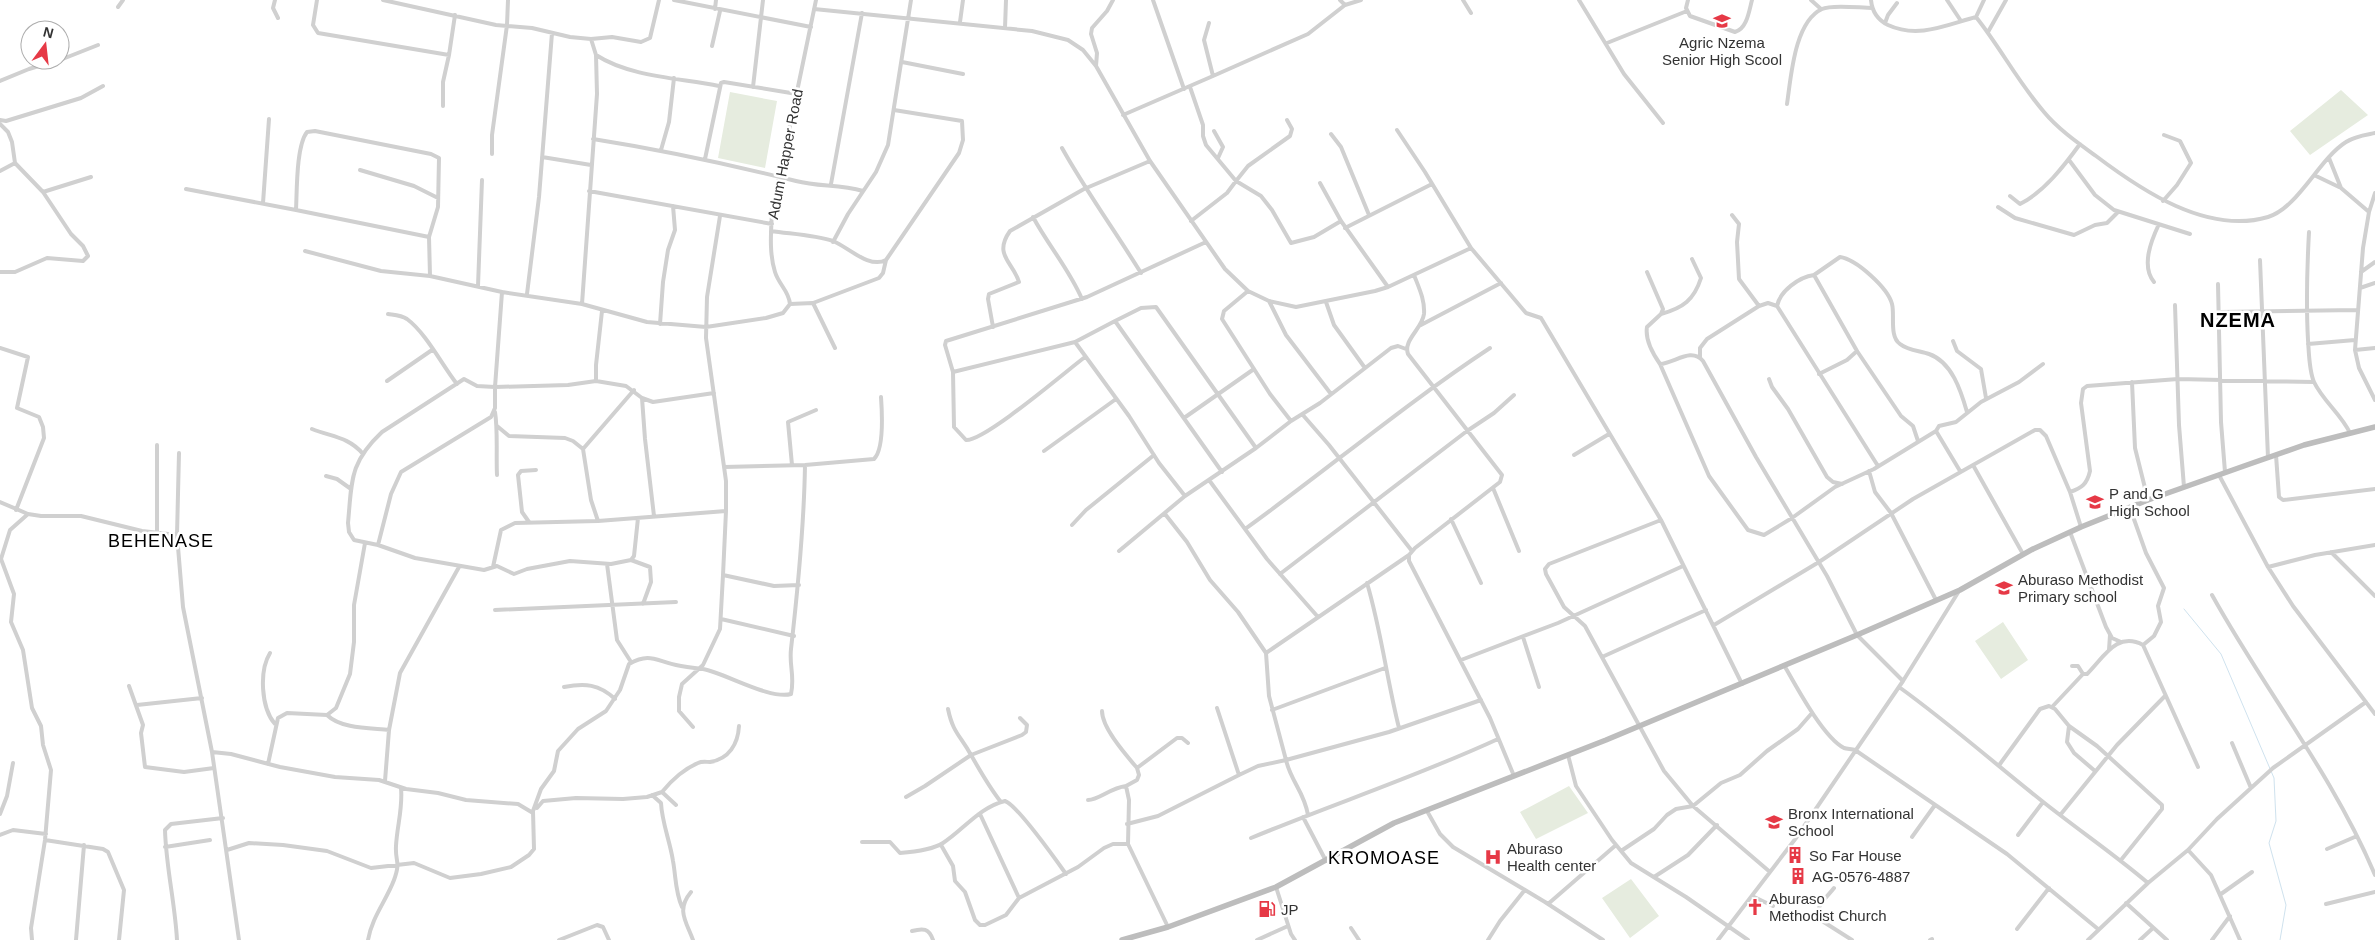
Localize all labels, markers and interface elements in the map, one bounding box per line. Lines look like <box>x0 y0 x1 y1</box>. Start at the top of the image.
school or university icon: Agric Nzema Senior High Scool <box>1712 11 1732 31</box>
north arrow <box>20 20 70 70</box>
text: N <box>41 23 55 41</box>
place label: Agric Nzema Senior High Scool <box>1662 34 1782 68</box>
street label: Adum Happer Road <box>764 87 806 221</box>
district label: NZEMA <box>2200 309 2276 331</box>
place label: P and G High School <box>2109 485 2190 519</box>
school or university icon: P and G High School <box>2085 492 2105 512</box>
district label: BEHENASE <box>108 531 214 551</box>
place label: Aburaso Methodist Primary school <box>2018 571 2144 605</box>
school or university icon: Aburaso Methodist Primary school <box>1994 578 2014 598</box>
place label: Bronx International School <box>1788 805 1914 839</box>
school or university icon: Bronx International School <box>1764 812 1784 832</box>
place label: Aburaso Health center <box>1507 840 1596 874</box>
building icon: So Far House <box>1785 845 1805 865</box>
hospital icon: Aburaso Health center <box>1483 847 1503 867</box>
place label: So Far House <box>1809 847 1902 864</box>
district label: KROMOASE <box>1328 848 1440 868</box>
building icon: AG-0576-4887 <box>1788 866 1808 886</box>
place label: AG-0576-4887 <box>1812 868 1910 885</box>
place label: Aburaso Methodist Church <box>1769 890 1887 924</box>
church icon: Aburaso Methodist Church <box>1745 897 1765 917</box>
fuel station icon: JP <box>1257 899 1277 919</box>
place label: JP <box>1281 901 1299 918</box>

